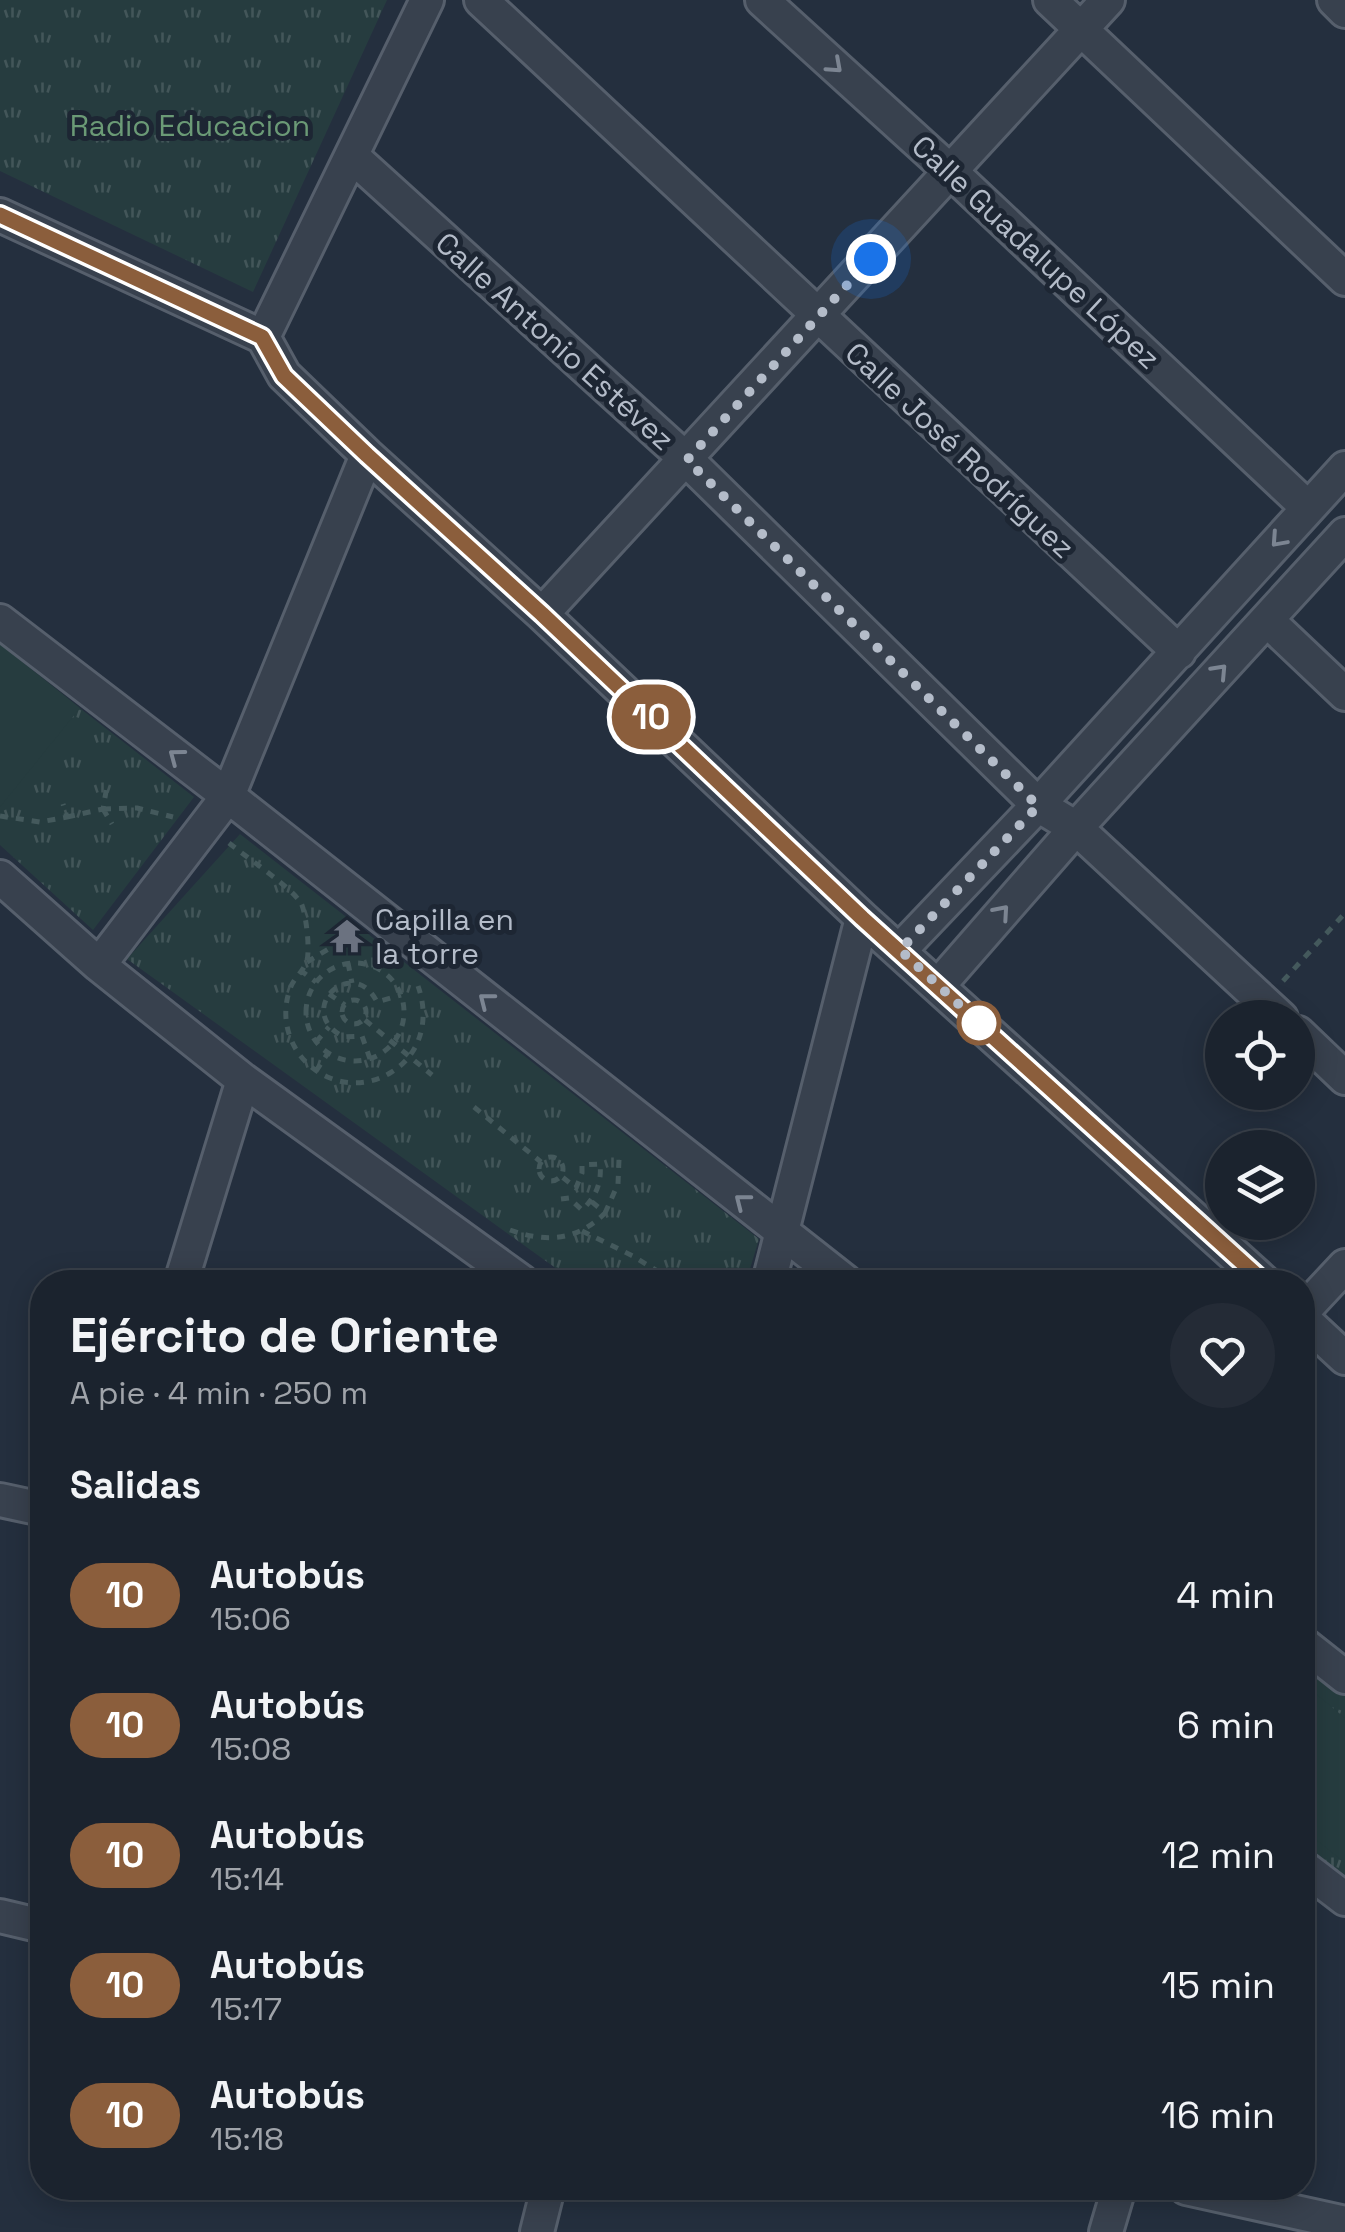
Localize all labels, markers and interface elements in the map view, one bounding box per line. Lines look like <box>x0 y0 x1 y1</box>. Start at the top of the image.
one-way arrow <box>823 54 842 72</box>
park label: Radio Educacion <box>70 106 310 145</box>
street label: Calle Guadalupe López <box>904 127 1168 377</box>
street label: Calle Antonio Estévez <box>427 223 683 459</box>
your location <box>846 234 896 284</box>
street label: Calle José Rodríguez <box>837 334 1083 566</box>
one-way arrow <box>1272 528 1290 547</box>
one-way arrow <box>1208 664 1226 683</box>
line badge: 10 <box>606 684 696 750</box>
text: 10 <box>632 695 670 739</box>
one-way arrow <box>169 750 187 768</box>
place label: Capilla en la torre <box>375 900 514 973</box>
one-way arrow <box>991 905 1009 924</box>
temple icon: Capilla en la torre <box>328 917 366 955</box>
one-way arrow <box>480 994 498 1011</box>
map controls <box>1205 1000 1315 1240</box>
button: locate <box>1205 1000 1315 1110</box>
unlabelled marker <box>958 1002 1000 1044</box>
button: layers <box>1205 1130 1315 1240</box>
one-way arrow <box>735 1195 753 1212</box>
button: heart <box>1170 1303 1275 1408</box>
text: Ejército de Oriente <box>70 1305 499 1366</box>
text: A pie · 4 min · 250 m <box>70 1373 368 1413</box>
text: Salidas <box>70 1461 201 1509</box>
text: Autobús <box>210 1551 365 1599</box>
text: 4 min <box>1176 1571 1275 1619</box>
text: 10 <box>106 1573 144 1617</box>
text: 15:06 <box>210 1599 291 1639</box>
text: Autobús <box>210 1681 365 1729</box>
text: 6 min <box>1177 1701 1275 1749</box>
text: 10 <box>106 1703 144 1747</box>
text: 15:08 <box>210 1729 291 1769</box>
text: Autobús <box>210 1811 365 1859</box>
text: 12 min <box>1161 1831 1275 1879</box>
text: 10 <box>106 1833 144 1877</box>
text: 15:14 <box>210 1859 284 1899</box>
text: Autobús <box>210 1941 365 1989</box>
text: 15 min <box>1161 1961 1275 2009</box>
text: 10 <box>106 1963 144 2007</box>
text: 15:17 <box>210 1989 282 2029</box>
text: Autobús <box>210 2071 365 2119</box>
text: 16 min <box>1161 2091 1275 2139</box>
text: 10 <box>106 2093 144 2137</box>
text: 15:18 <box>210 2119 284 2159</box>

